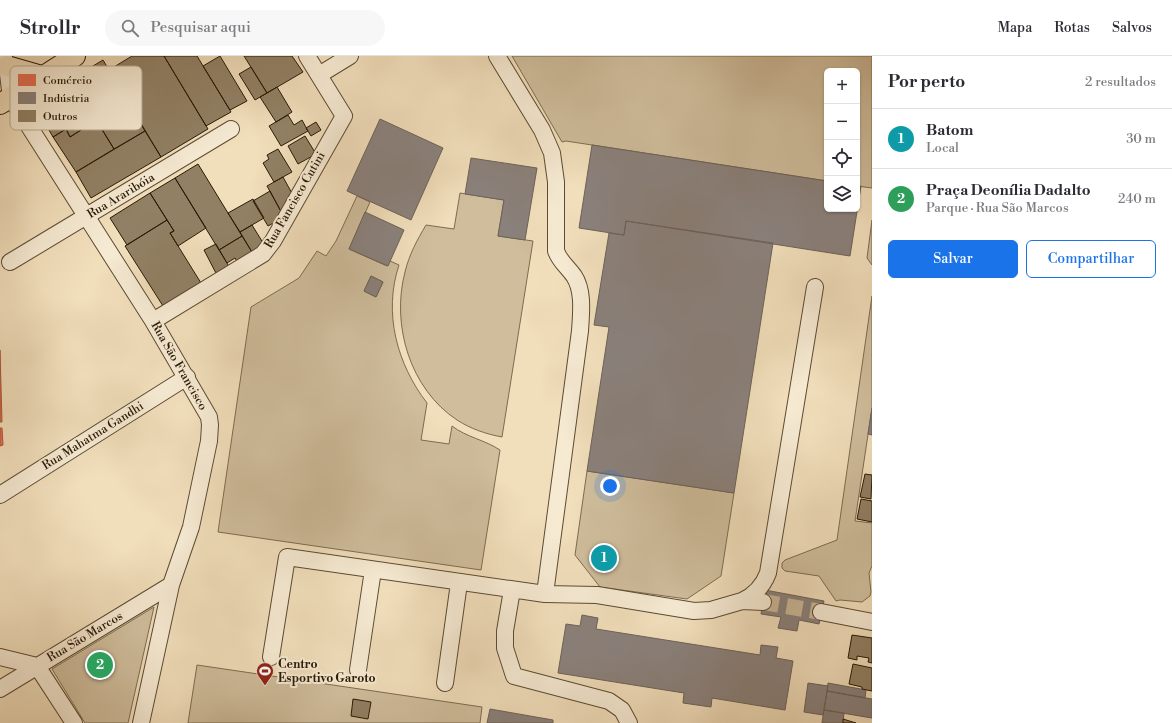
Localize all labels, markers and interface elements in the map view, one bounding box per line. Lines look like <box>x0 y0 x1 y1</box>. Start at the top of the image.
search box <box>105 10 385 46</box>
text: Strollr <box>20 16 81 40</box>
icon: search <box>119 17 141 39</box>
text: Pesquisar aqui <box>151 18 251 37</box>
text: Mapa <box>998 19 1032 37</box>
text: Rotas <box>1054 19 1090 37</box>
text: Salvos <box>1112 19 1152 37</box>
legend <box>10 66 142 130</box>
map controls <box>824 68 860 212</box>
button: + <box>824 68 860 104</box>
text: Por perto <box>888 71 965 93</box>
text: Comércio <box>43 74 92 88</box>
text: 2 resultados <box>1085 74 1156 90</box>
text: Indústria <box>43 92 90 106</box>
button: − <box>824 104 860 140</box>
text: Outros <box>43 110 78 124</box>
text: Batom <box>926 121 973 140</box>
text: 1 <box>898 131 904 147</box>
text: 30 m <box>1126 131 1156 147</box>
button: locate <box>824 140 860 176</box>
text: Local <box>926 140 959 156</box>
street label: Rua Fancisco Cutini <box>261 149 329 251</box>
street label: Rua Araribóia <box>85 169 158 222</box>
button: layers <box>824 176 860 212</box>
text: Praça Deonília Dadalto <box>926 181 1091 200</box>
text: 2 <box>897 191 905 207</box>
text: 240 m <box>1118 191 1156 207</box>
text: Parque · Rua São Marcos <box>926 200 1069 216</box>
button: Salvar <box>888 240 1018 278</box>
button: Compartilhar <box>1026 240 1156 278</box>
street label: Rua São Francisco <box>147 319 211 413</box>
street label: Rua Mahatma Gandhi <box>39 399 147 473</box>
your location <box>600 476 620 496</box>
pin: 1 <box>591 543 617 573</box>
street label: Rua São Marcos <box>44 609 126 665</box>
pin: 2 <box>87 650 113 680</box>
place label: Centro Esportivo Garoto <box>278 657 376 686</box>
sports icon: Centro Esportivo Garoto <box>255 661 275 686</box>

